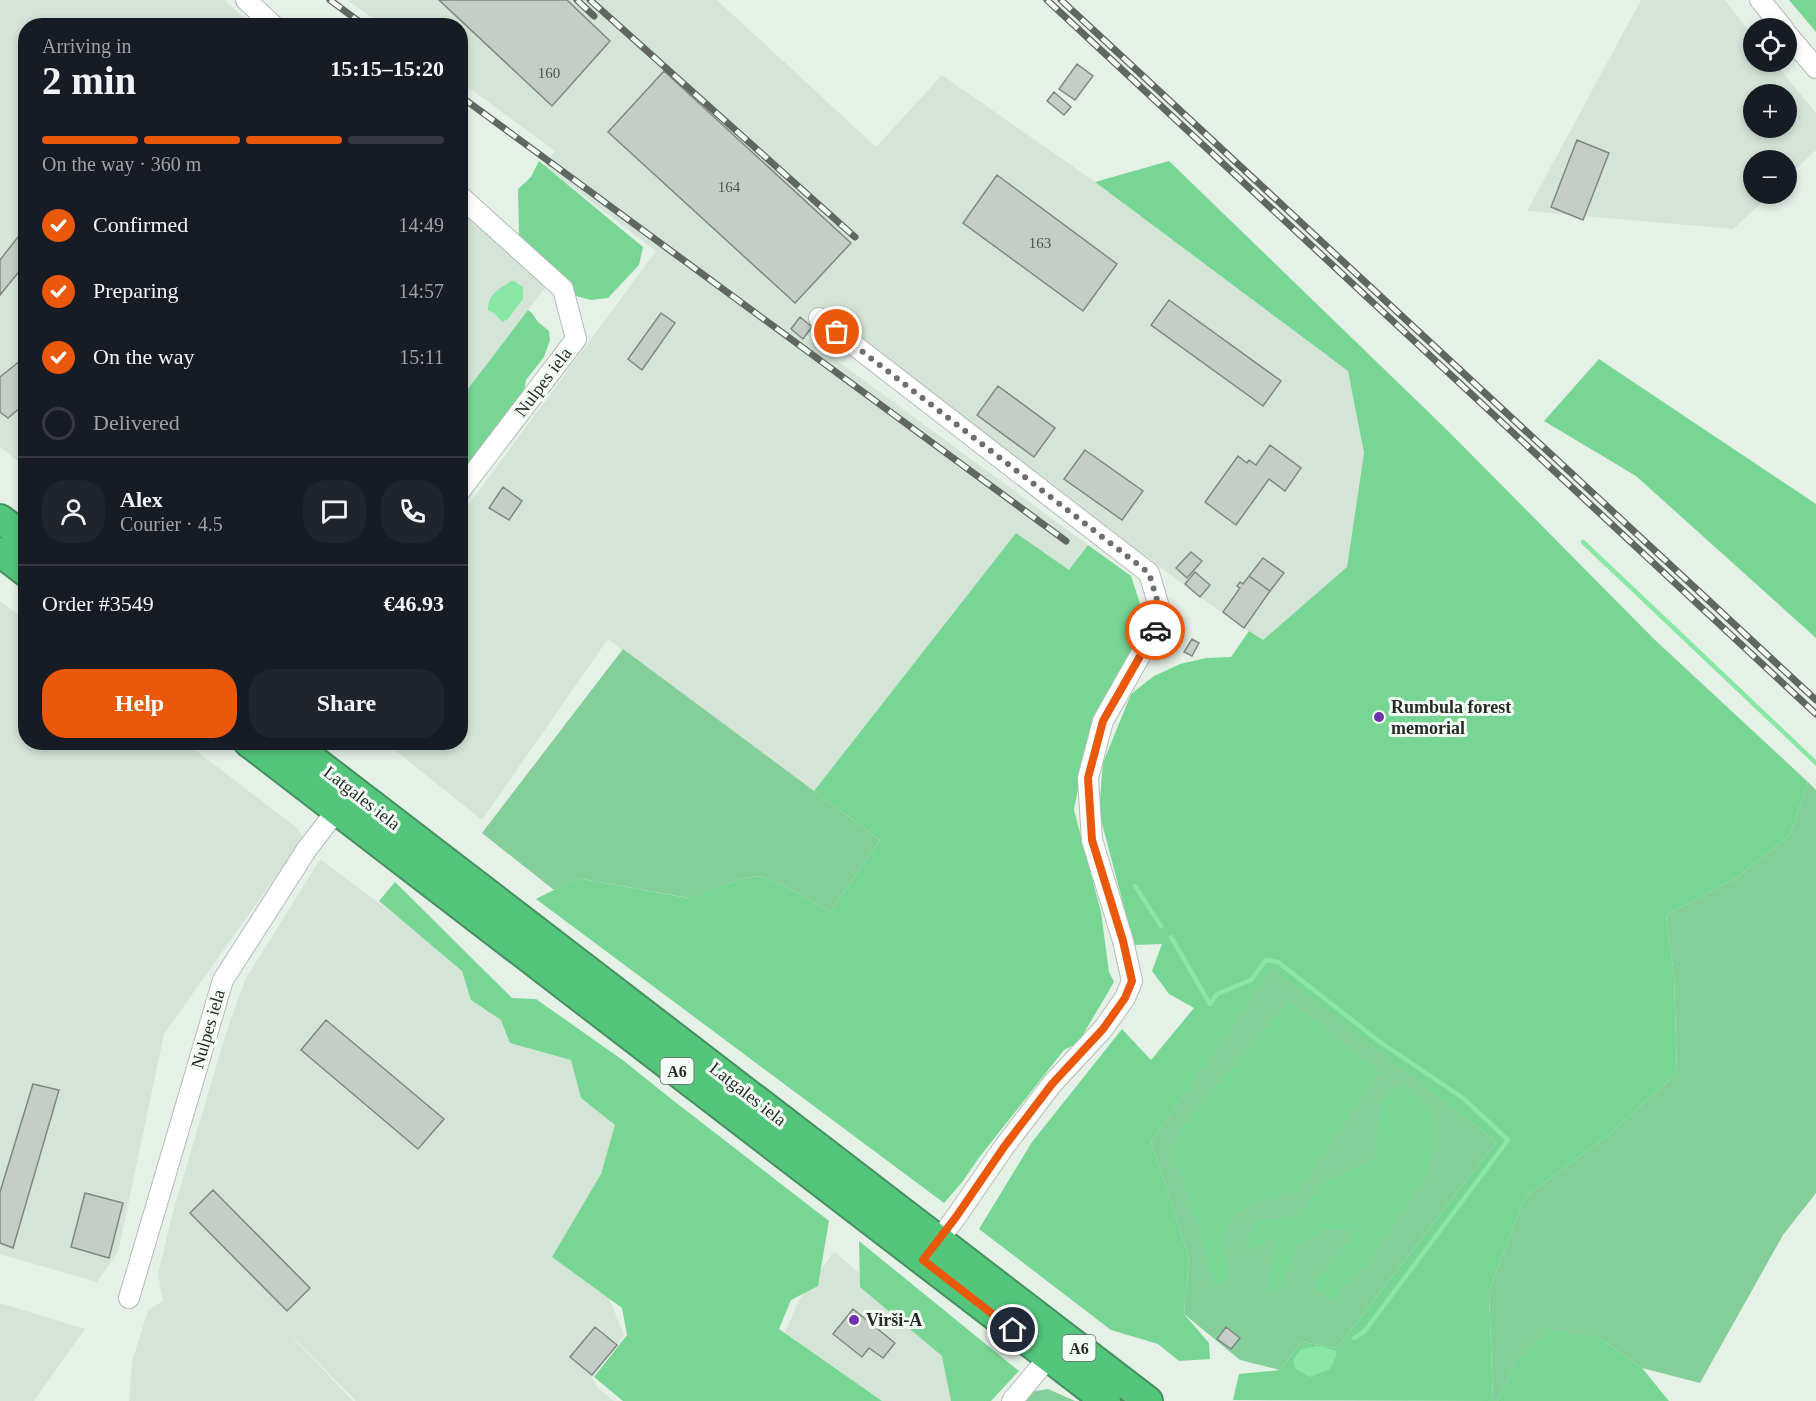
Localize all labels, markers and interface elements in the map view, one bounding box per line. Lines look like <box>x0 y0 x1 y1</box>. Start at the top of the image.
map controls <box>1743 18 1797 204</box>
button: locate <box>1743 18 1797 72</box>
text: Arriving in <box>42 35 131 57</box>
text: 15:15–15:20 <box>330 56 444 81</box>
text: 2 min <box>42 59 136 102</box>
house number: 160 <box>538 65 560 81</box>
button: + <box>1743 84 1797 138</box>
button: − <box>1743 150 1797 204</box>
text: On the way · 360 m <box>42 153 201 175</box>
house number: 164 <box>718 179 741 195</box>
icon: check <box>42 209 75 242</box>
text: Confirmed <box>93 212 188 237</box>
text: 14:49 <box>398 214 444 236</box>
house number: 163 <box>1029 235 1051 251</box>
icon: check <box>42 275 75 308</box>
text: Preparing <box>93 278 179 303</box>
text: 14:57 <box>398 280 444 302</box>
pin <box>811 306 862 357</box>
icon: bag <box>820 315 853 348</box>
icon: check <box>42 341 75 374</box>
street label: Nulpes iela <box>510 343 576 421</box>
text: On the way <box>93 344 194 369</box>
text: 15:11 <box>399 346 444 368</box>
text: Delivered <box>93 410 180 435</box>
button: person <box>42 480 105 543</box>
button: chat <box>303 480 366 543</box>
button: phone <box>381 480 444 543</box>
text: Alex <box>120 487 163 512</box>
text: Courier · 4.5 <box>120 513 223 535</box>
text: Order #3549 <box>42 591 154 616</box>
text: €46.93 <box>384 591 444 616</box>
courier <box>1125 600 1185 660</box>
icon: car <box>1139 614 1172 647</box>
button: Help <box>42 669 237 738</box>
button: Share <box>249 669 444 738</box>
place label: Rumbula forest memorial <box>1391 697 1511 738</box>
marker: Rumbula forest memorial <box>1372 710 1386 724</box>
street label: Latgales iela <box>320 762 404 834</box>
street label: Nulpes iela <box>187 987 229 1071</box>
road number: A6 <box>660 1058 694 1084</box>
street label: Latgales iela <box>706 1058 790 1130</box>
pin <box>987 1304 1038 1355</box>
place label: Virši-A <box>866 1310 922 1330</box>
marker: Virši-A <box>847 1313 861 1327</box>
icon: home <box>996 1313 1029 1346</box>
road number: A6 <box>1062 1335 1096 1361</box>

